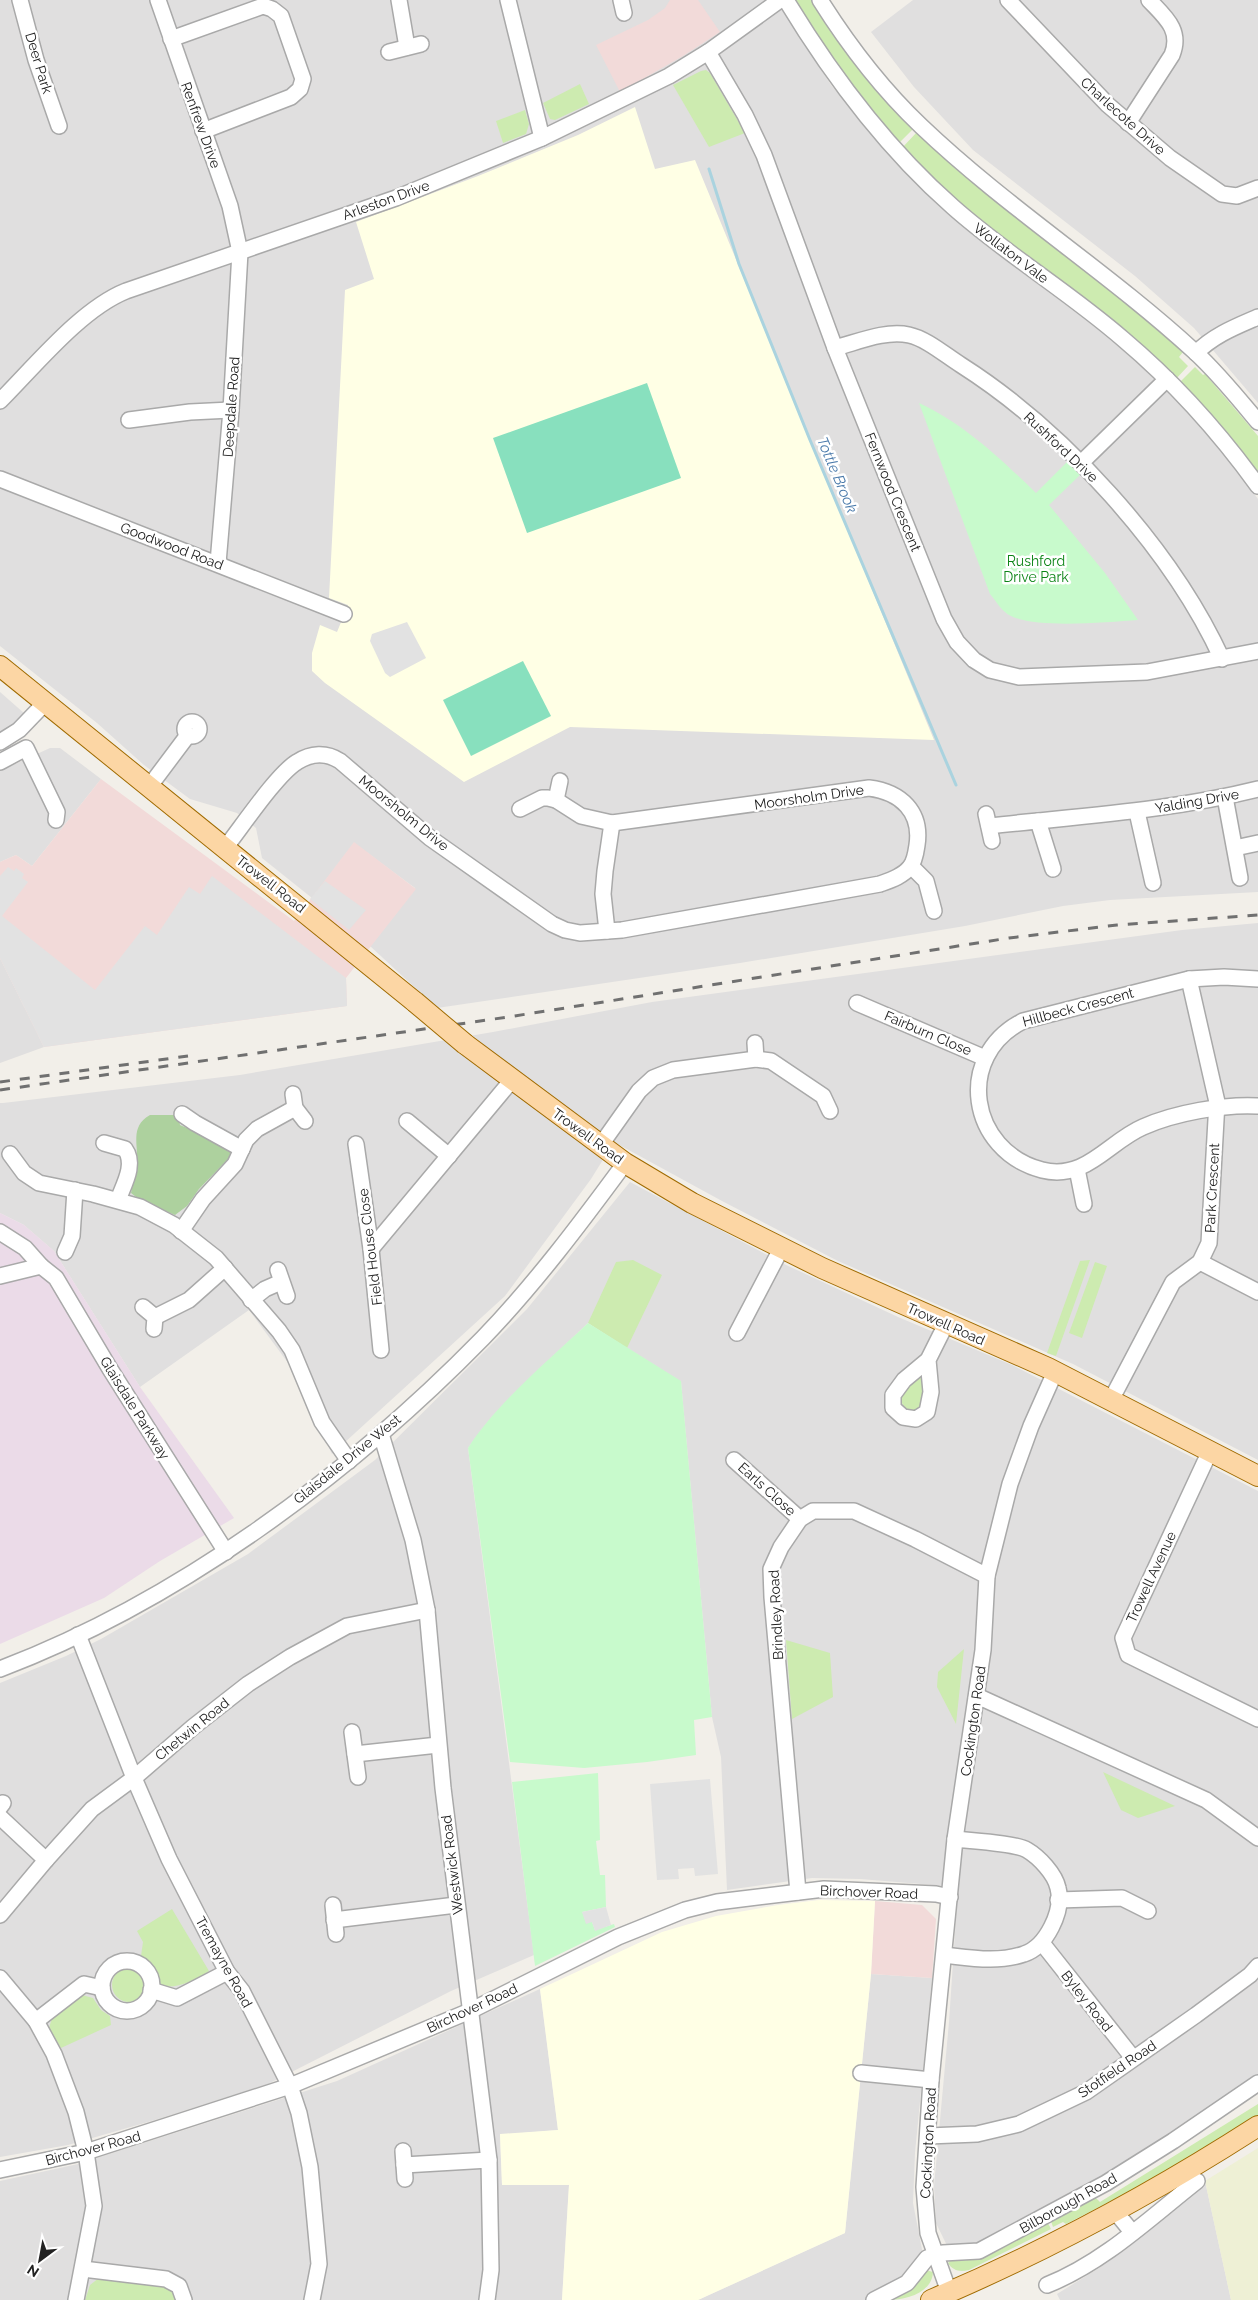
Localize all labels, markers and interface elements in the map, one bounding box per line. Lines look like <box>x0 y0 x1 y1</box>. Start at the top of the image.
street label: Deer Park <box>22 30 56 96</box>
street label: Charlecote Drive <box>1078 74 1168 158</box>
street label: Renfrew Drive <box>178 80 224 170</box>
street label: Arleston Drive <box>340 177 432 223</box>
street label: Wollaton Vale <box>970 220 1052 286</box>
street label: Deepdale Road <box>220 356 242 458</box>
street label: Rushford Drive <box>1021 409 1101 485</box>
street label: Fernwood Crescent <box>862 430 924 554</box>
water label: Tottle Brook <box>813 434 861 516</box>
street label: Goodwood Road <box>118 519 226 573</box>
park label: Rushford Drive Park <box>1003 553 1069 585</box>
street label: Moorsholm Drive <box>356 772 452 854</box>
street label: Moorsholm Drive <box>753 781 865 813</box>
street label: Yalding Drive <box>1154 786 1240 816</box>
street label: Trowell Road <box>233 852 309 916</box>
street label: Hillbeck Crescent <box>1021 984 1136 1030</box>
street label: Fairburn Close <box>882 1007 974 1059</box>
street label: Trowell Road <box>549 1105 627 1167</box>
street label: Park Crescent <box>1202 1142 1222 1233</box>
street label: Field House Close <box>355 1188 385 1306</box>
street label: Trowell Road <box>904 1300 988 1348</box>
street label: Glaisdale Parkway <box>97 1354 173 1463</box>
street label: Glaisdale Drive West <box>290 1411 404 1507</box>
street label: Earls Close <box>735 1459 799 1519</box>
street label: Trowell Avenue <box>1123 1529 1179 1625</box>
street label: Brindley Road <box>766 1569 786 1661</box>
street label: Cockington Road <box>957 1665 989 1777</box>
street label: Chetwin Road <box>152 1694 232 1764</box>
street label: Westwick Road <box>438 1814 466 1916</box>
street label: Birchover Road <box>820 1882 918 1902</box>
street label: Tremayne Road <box>192 1914 256 2010</box>
street label: Byley Road <box>1058 1967 1116 2035</box>
street label: Birchover Road <box>424 1980 520 2036</box>
street label: Stotfield Road <box>1075 2037 1159 2101</box>
street label: Cockington Road <box>917 2087 939 2199</box>
street label: Birchover Road <box>44 2128 142 2168</box>
street label: Bilborough Road <box>1017 2170 1119 2236</box>
north arrow <box>15 2235 65 2285</box>
text: N <box>24 2261 42 2281</box>

